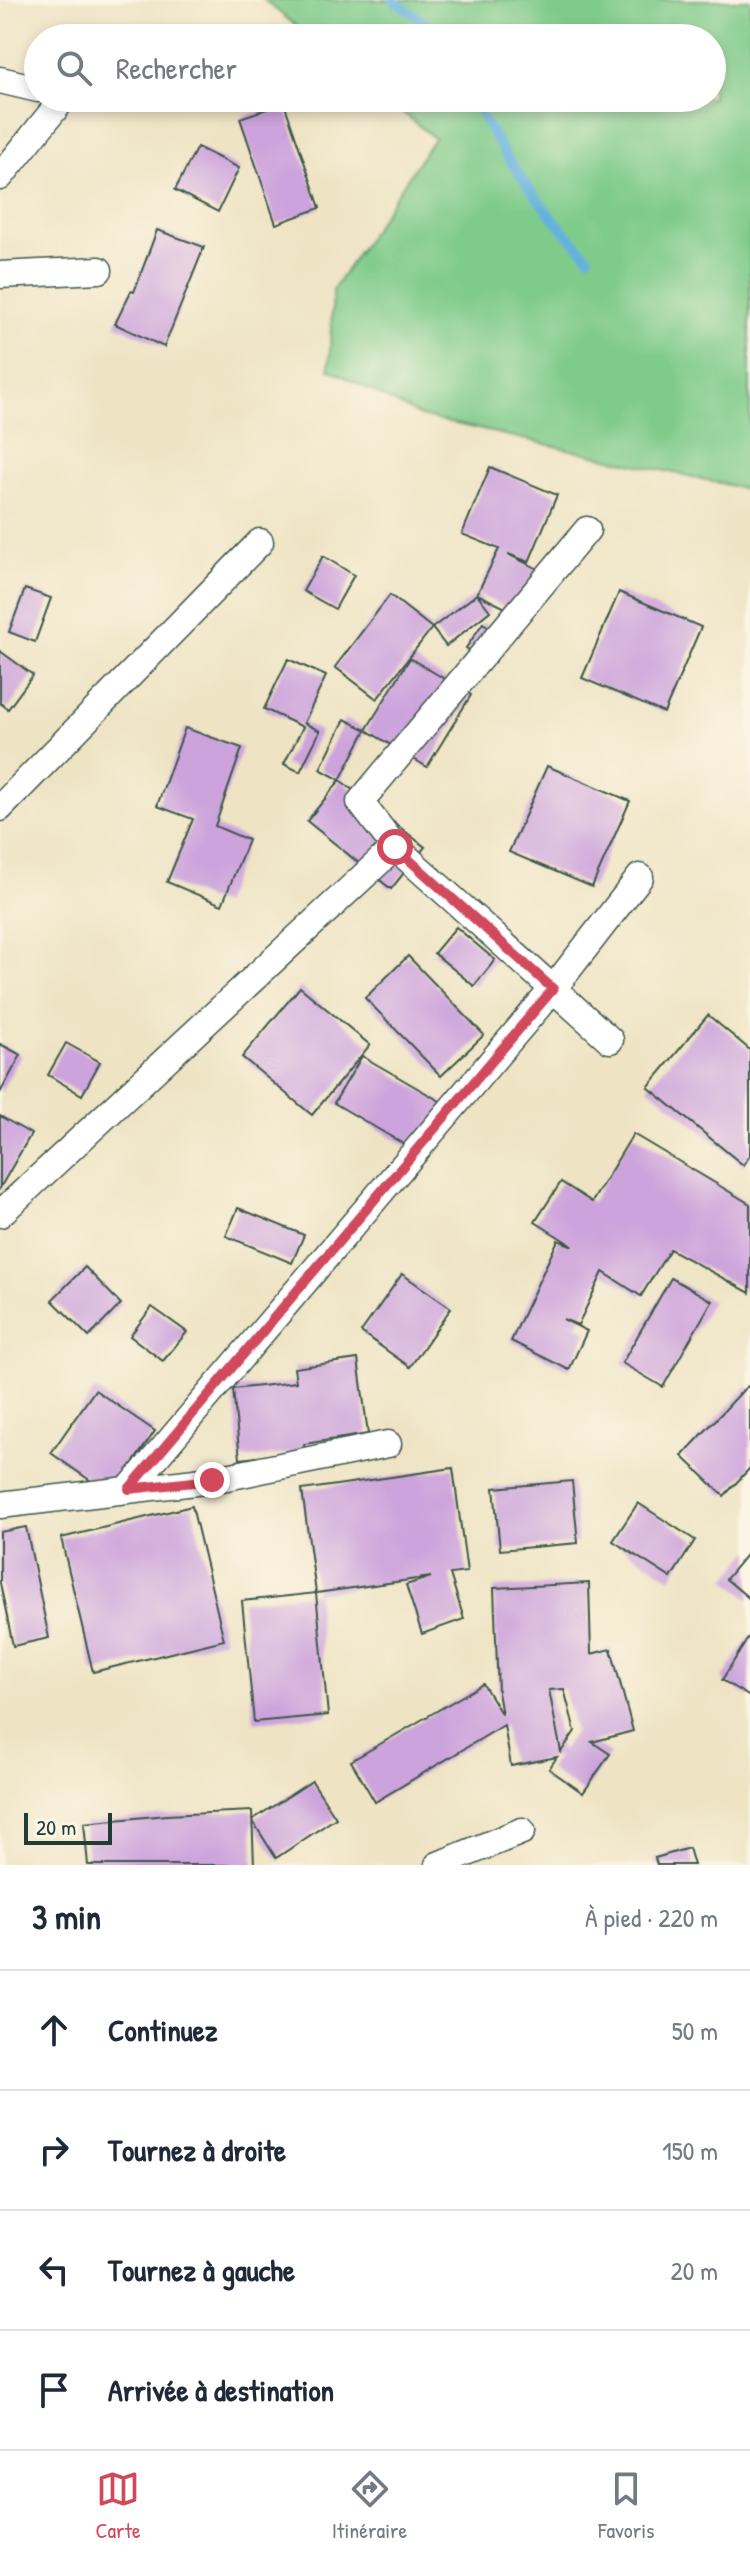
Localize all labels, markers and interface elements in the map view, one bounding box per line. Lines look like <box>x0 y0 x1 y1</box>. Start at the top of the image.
search box <box>24 24 726 112</box>
icon: search <box>52 46 96 90</box>
text: Rechercher <box>116 48 237 88</box>
route start <box>377 829 413 865</box>
route end <box>194 1462 230 1498</box>
scale bar <box>24 1809 112 1845</box>
text: 20 m <box>36 1812 76 1842</box>
text: 3 min <box>32 1894 101 1940</box>
text: À pied · 220 m <box>585 1900 718 1935</box>
icon: ahead <box>32 2008 76 2052</box>
text: Continuez <box>108 2010 217 2050</box>
text: 50 m <box>672 2013 718 2048</box>
icon: right <box>32 2128 76 2172</box>
text: Tournez à droite <box>108 2130 286 2170</box>
text: 150 m <box>662 2133 718 2168</box>
icon: left <box>32 2248 76 2292</box>
text: Tournez à gauche <box>108 2250 295 2290</box>
text: 20 m <box>671 2253 718 2288</box>
icon: arrive <box>32 2368 76 2412</box>
text: Arrivée à destination <box>108 2370 334 2410</box>
tab: Carte <box>95 2467 141 2545</box>
tab: Itinéraire <box>332 2467 407 2545</box>
tab: Favoris <box>598 2467 655 2545</box>

